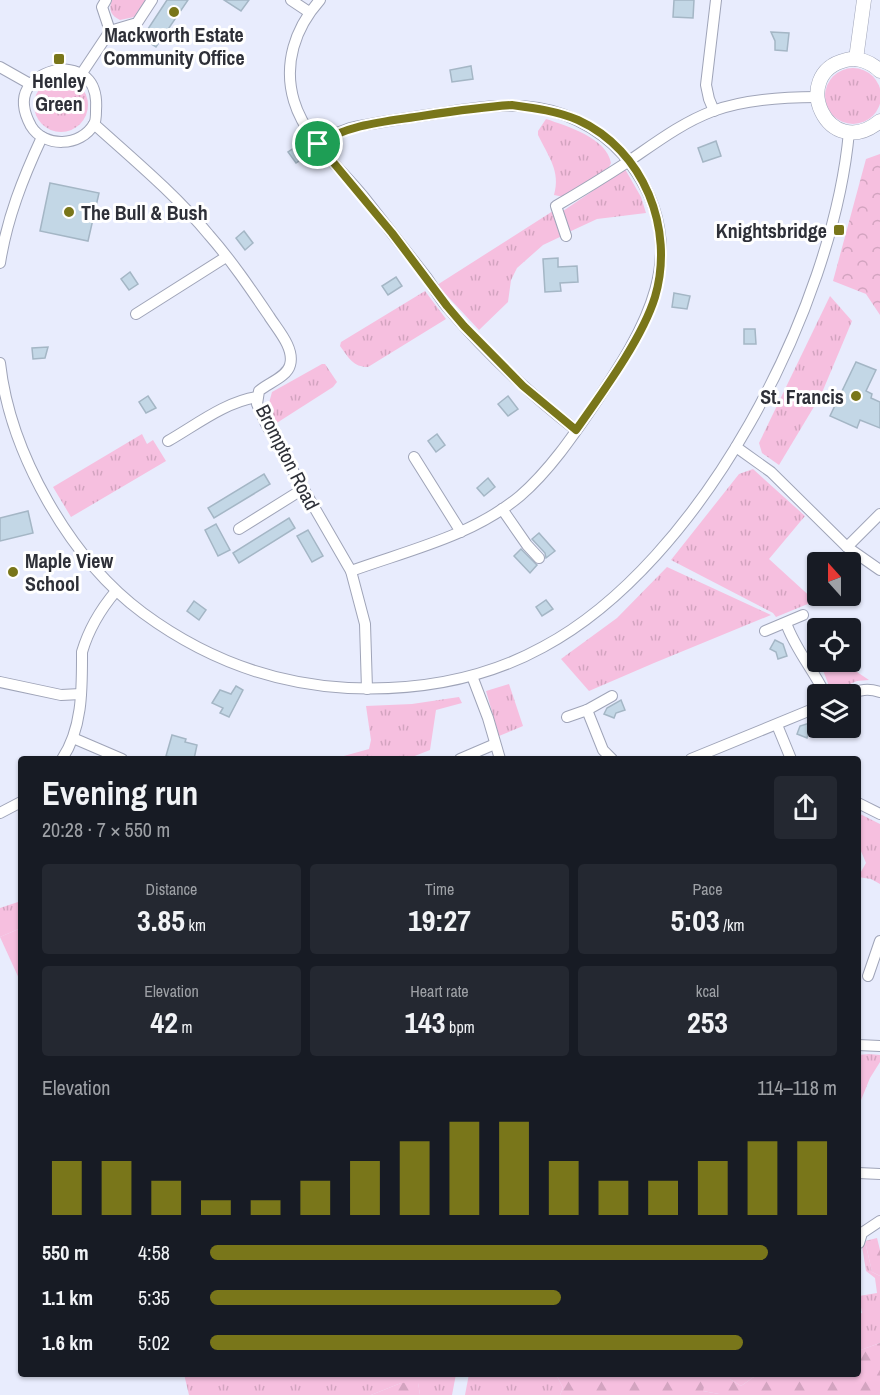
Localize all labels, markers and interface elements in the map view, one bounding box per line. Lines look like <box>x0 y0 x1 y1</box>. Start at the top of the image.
marker: Mackworth Estate Community Office <box>167 5 181 19</box>
place label: Mackworth Estate Community Office <box>103 21 245 71</box>
marker: Henley Green <box>52 52 66 66</box>
place label: Henley Green <box>32 67 87 117</box>
pin <box>292 118 343 169</box>
icon: arrive <box>301 127 334 160</box>
place label: The Bull & Bush <box>81 199 208 226</box>
marker: The Bull & Bush <box>62 205 76 219</box>
place label: Knightsbridge <box>716 217 827 244</box>
marker: Knightsbridge <box>832 223 846 237</box>
place label: St. Francis <box>760 383 844 410</box>
marker: St. Francis <box>849 389 863 403</box>
street label: Brompton Road <box>250 400 326 514</box>
place label: Maple View School <box>25 547 113 597</box>
north arrow <box>807 552 861 606</box>
map controls <box>807 552 861 738</box>
marker: Maple View School <box>6 565 20 579</box>
button: locate <box>807 618 861 672</box>
button: layers <box>807 684 861 738</box>
text: Evening run <box>42 771 198 815</box>
button: share <box>774 776 837 839</box>
text: 20:28 · 7 × 550 m <box>42 816 170 843</box>
text: Distance <box>146 878 197 900</box>
text: Time <box>425 878 454 900</box>
text: Pace <box>693 878 722 900</box>
text: 3.85 <box>137 900 185 940</box>
text: 19:27 <box>408 900 471 940</box>
text: 5:03 <box>670 900 720 940</box>
text: km <box>185 914 206 936</box>
text: /km <box>720 914 745 936</box>
text: Elevation <box>144 980 199 1002</box>
text: Heart rate <box>410 980 469 1002</box>
text: kcal <box>696 980 719 1002</box>
text: 42 <box>151 1002 178 1042</box>
text: 143 <box>404 1002 445 1042</box>
text: 253 <box>687 1002 728 1042</box>
text: m <box>178 1016 192 1038</box>
text: bpm <box>445 1016 475 1038</box>
text: Elevation <box>42 1074 110 1101</box>
text: 114–118 m <box>757 1074 837 1101</box>
text: 550 m <box>42 1239 89 1266</box>
text: 4:58 <box>138 1239 170 1266</box>
text: 1.1 km <box>42 1284 93 1311</box>
text: 5:35 <box>138 1284 170 1311</box>
text: 1.6 km <box>42 1329 93 1356</box>
text: 5:02 <box>138 1329 170 1356</box>

